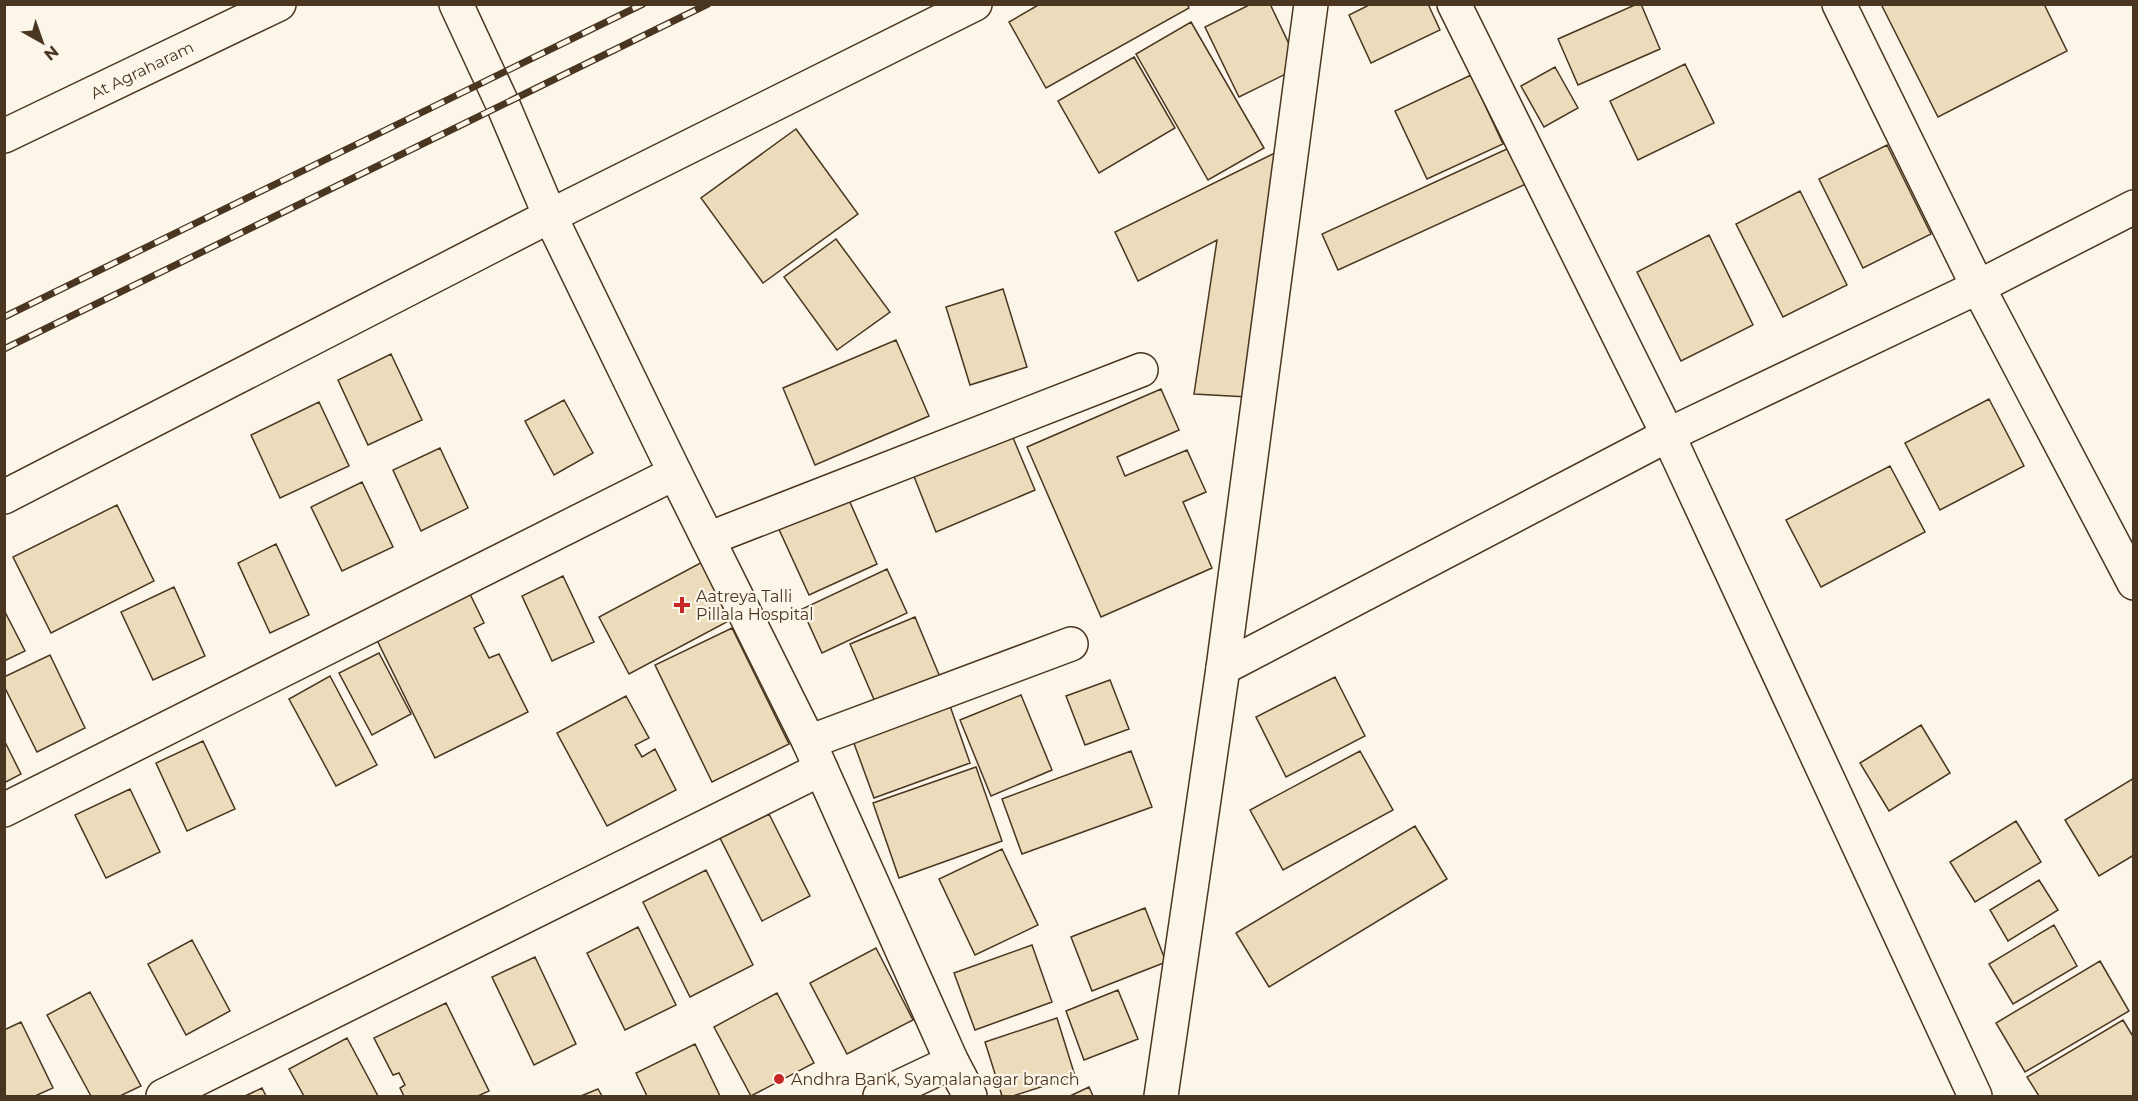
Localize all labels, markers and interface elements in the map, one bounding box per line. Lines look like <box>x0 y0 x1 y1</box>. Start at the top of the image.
north arrow <box>12 12 72 72</box>
street label: At Agraharam <box>87 37 197 103</box>
text: N <box>40 42 62 65</box>
place label: Aatreya Talli Pillala Hospital <box>696 587 814 624</box>
marker: Aatreya Talli Pillala Hospital <box>673 596 691 614</box>
place label: Andhra Bank, Syamalanagar branch <box>791 1070 1080 1089</box>
marker: Andhra Bank, Syamalanagar branch <box>772 1072 786 1086</box>

